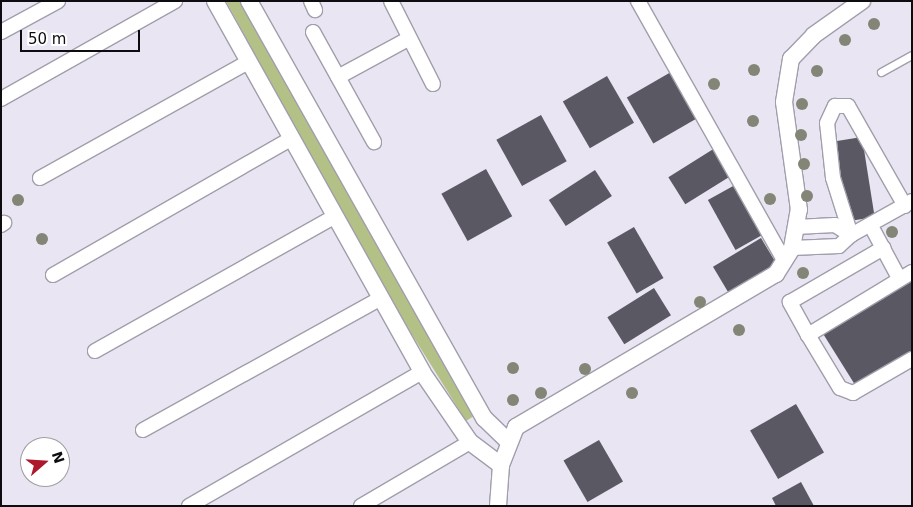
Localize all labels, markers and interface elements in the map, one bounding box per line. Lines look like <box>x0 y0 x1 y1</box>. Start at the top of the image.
scale bar <box>22 20 142 52</box>
text: 50 m <box>28 30 66 48</box>
north arrow <box>20 437 70 487</box>
text: N <box>49 449 68 466</box>

